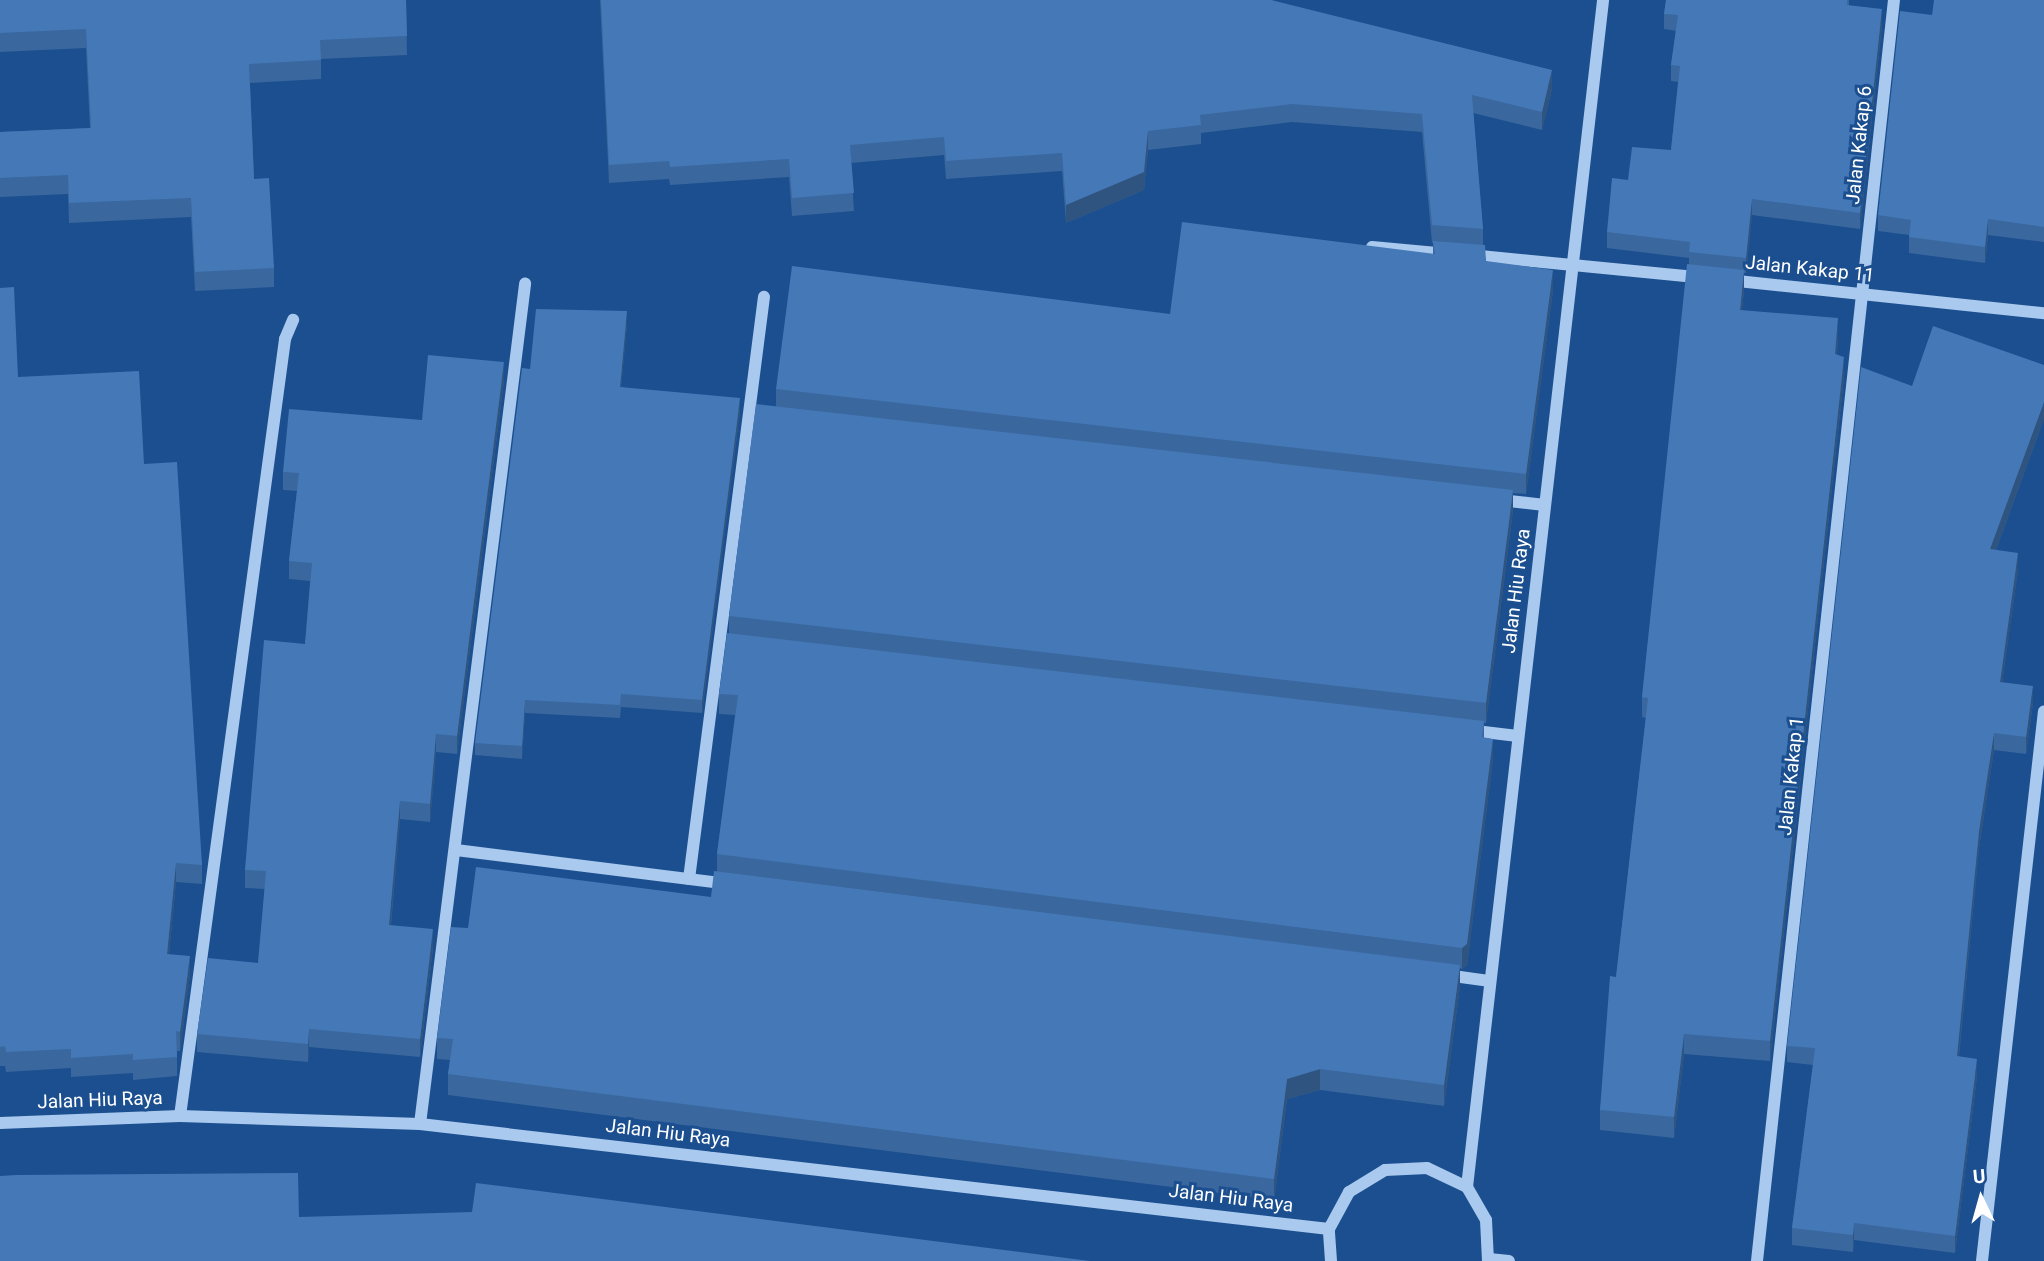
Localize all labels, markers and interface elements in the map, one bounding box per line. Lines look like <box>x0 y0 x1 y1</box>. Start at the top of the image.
street label: Jalan Kakap 6 <box>1841 85 1877 205</box>
street label: Jalan Kakap 11 <box>1744 251 1876 287</box>
street label: Jalan Hiu Raya <box>1497 527 1535 655</box>
street label: Jalan Kakap 1 <box>1773 716 1809 836</box>
street label: Jalan Hiu Raya <box>37 1086 163 1114</box>
street label: Jalan Hiu Raya <box>604 1114 732 1152</box>
north arrow <box>1946 1163 2016 1233</box>
text: U <box>1972 1165 1986 1189</box>
street label: Jalan Hiu Raya <box>1167 1179 1295 1217</box>

